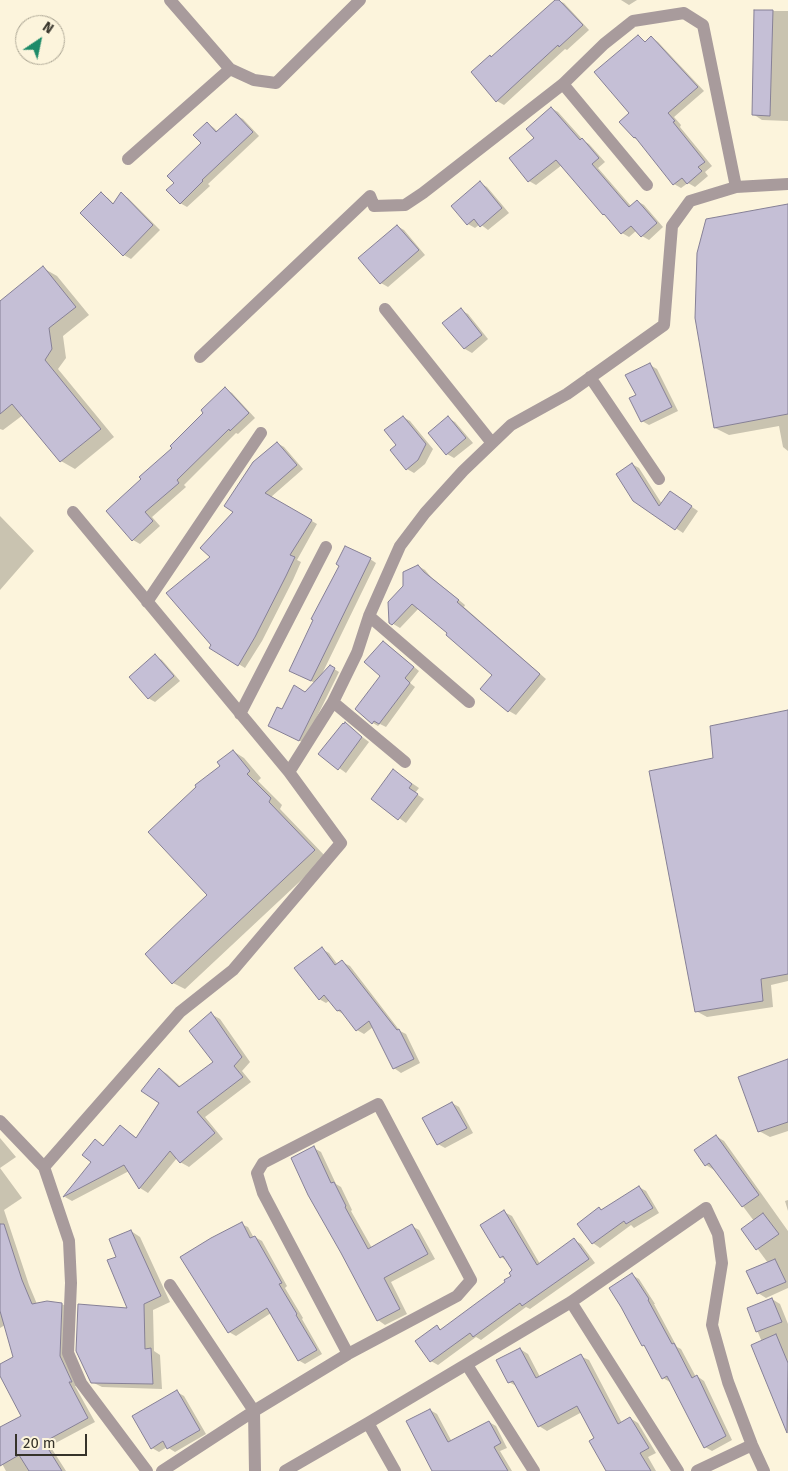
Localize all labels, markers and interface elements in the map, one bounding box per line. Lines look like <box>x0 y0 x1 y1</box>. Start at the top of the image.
north arrow <box>15 15 65 65</box>
text: N <box>39 18 57 38</box>
scale bar <box>18 1424 90 1456</box>
text: 20 m <box>23 1434 56 1452</box>

